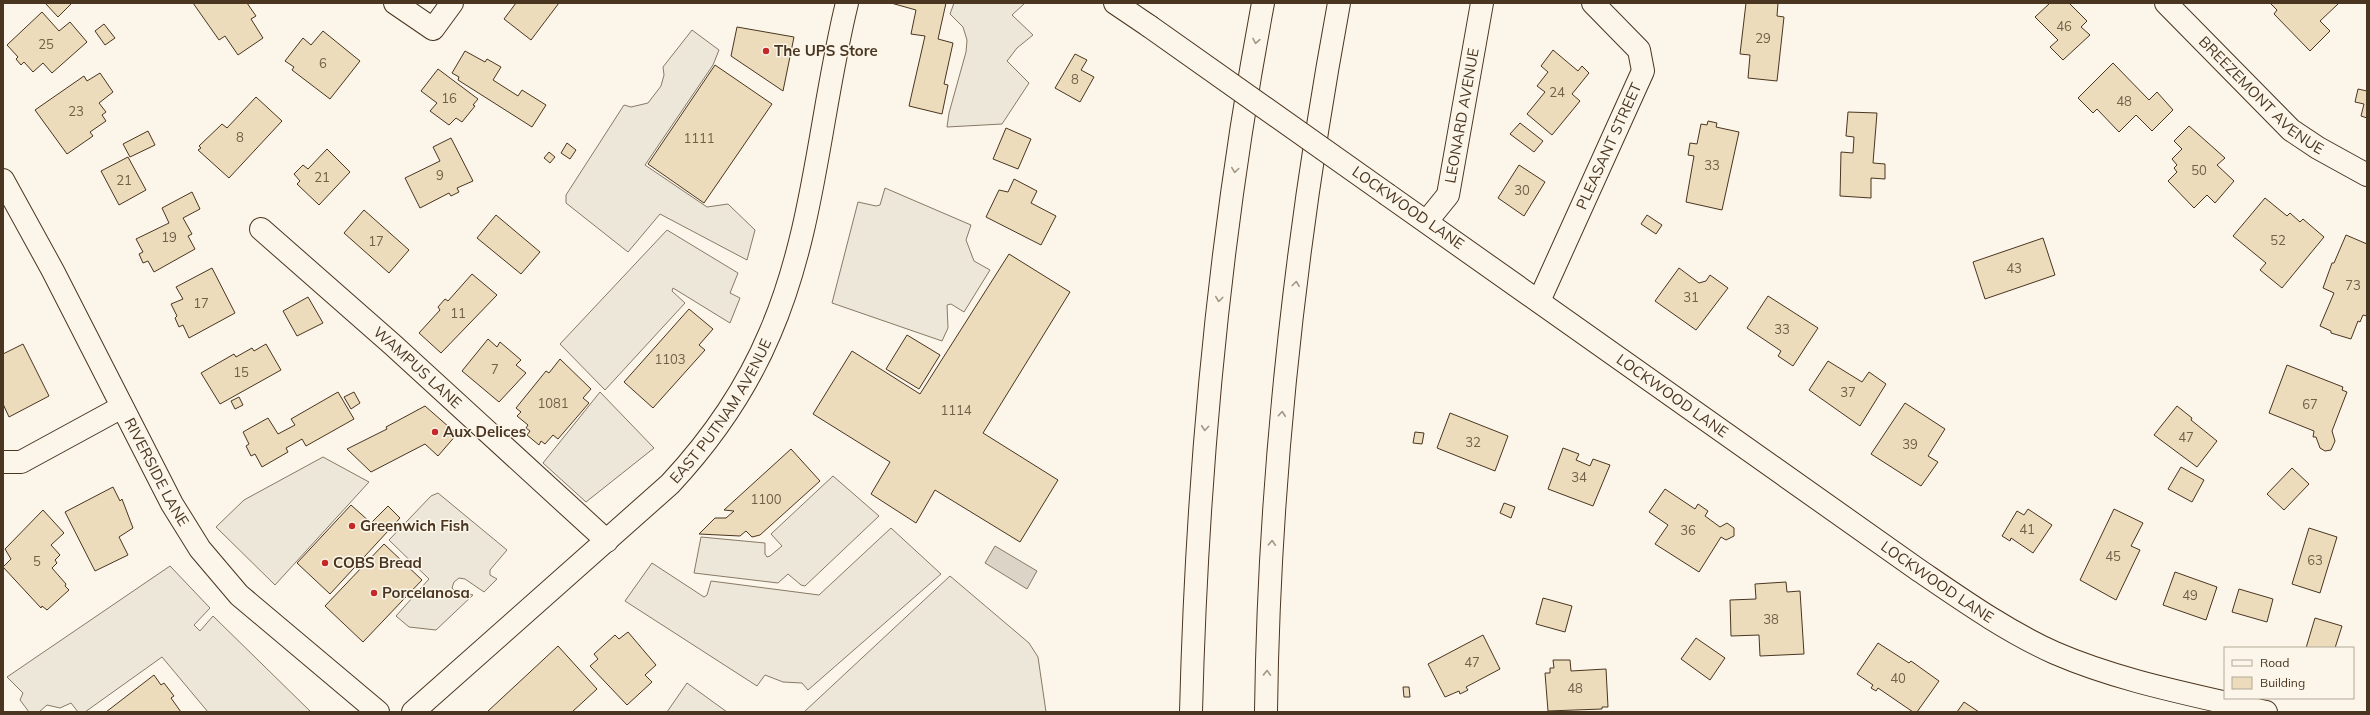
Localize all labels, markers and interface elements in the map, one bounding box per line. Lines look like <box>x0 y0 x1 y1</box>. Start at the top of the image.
house number: 46 <box>2056 18 2072 34</box>
house number: 29 <box>1755 30 1771 46</box>
street label: BREEZEMONT AVENUE <box>2195 32 2327 158</box>
house number: 25 <box>38 36 54 52</box>
one-way arrow <box>1252 38 1261 44</box>
place label: The UPS Store <box>774 41 878 60</box>
marker: The UPS Store <box>761 46 771 56</box>
street label: LEONARD AVENUE <box>1440 46 1483 185</box>
house number: 6 <box>319 55 327 71</box>
house number: 8 <box>1071 71 1079 87</box>
street label: PLEASANT STREET <box>1572 79 1646 212</box>
house number: 24 <box>1549 84 1565 100</box>
house number: 16 <box>441 90 457 106</box>
house number: 48 <box>2116 93 2132 109</box>
house number: 23 <box>68 103 84 119</box>
house number: 8 <box>236 129 244 145</box>
house number: 1111 <box>683 130 715 146</box>
house number: 33 <box>1704 157 1720 173</box>
street label: LOCKWOOD LANE <box>1349 162 1468 253</box>
house number: 50 <box>2191 162 2207 178</box>
house number: 9 <box>436 167 444 183</box>
one-way arrow <box>1231 167 1240 173</box>
house number: 21 <box>314 169 330 185</box>
house number: 21 <box>116 172 132 188</box>
house number: 30 <box>1514 182 1530 198</box>
house number: 19 <box>161 229 177 245</box>
house number: 52 <box>2270 232 2286 248</box>
house number: 17 <box>368 233 384 249</box>
house number: 43 <box>2006 260 2022 276</box>
house number: 73 <box>2345 277 2361 293</box>
one-way arrow <box>1291 281 1300 287</box>
house number: 31 <box>1683 289 1699 305</box>
house number: 17 <box>193 295 209 311</box>
one-way arrow <box>1214 296 1223 302</box>
house number: 11 <box>450 305 466 321</box>
house number: 33 <box>1774 321 1790 337</box>
street label: WAMPUS LANE <box>370 322 466 412</box>
street label: EAST PUTNAM AVENUE <box>665 335 775 487</box>
street label: LOCKWOOD LANE <box>1613 349 1732 442</box>
house number: 1103 <box>654 351 686 367</box>
house number: 7 <box>491 361 499 377</box>
house number: 15 <box>233 364 249 380</box>
house number: 37 <box>1840 384 1856 400</box>
house number: 1081 <box>537 395 569 411</box>
house number: 67 <box>2302 396 2318 412</box>
house number: 1114 <box>940 402 972 418</box>
one-way arrow <box>1278 411 1287 417</box>
street label: RIVERSIDE LANE <box>121 414 194 530</box>
place label: Aux Delices <box>443 422 526 441</box>
one-way arrow <box>1201 425 1210 431</box>
marker: Aux Delices <box>430 427 440 437</box>
house number: 47 <box>2178 429 2194 445</box>
house number: 32 <box>1465 434 1481 450</box>
house number: 39 <box>1902 436 1918 452</box>
house number: 34 <box>1571 469 1587 485</box>
house number: 1100 <box>750 491 782 507</box>
place label: Greenwich Fish <box>360 516 469 535</box>
marker: Greenwich Fish <box>347 521 357 531</box>
house number: 41 <box>2019 521 2035 537</box>
house number: 36 <box>1680 522 1696 538</box>
street label: LOCKWOOD LANE <box>1877 537 1998 627</box>
one-way arrow <box>1268 540 1277 546</box>
house number: 45 <box>2105 548 2121 564</box>
house number: 63 <box>2307 552 2323 568</box>
house number: 5 <box>33 553 41 569</box>
place label: COBS Bread <box>333 553 422 572</box>
marker: COBS Bread <box>320 558 330 568</box>
place label: Porcelanosa <box>382 583 470 602</box>
house number: 49 <box>2182 587 2198 603</box>
marker: Porcelanosa <box>369 588 379 598</box>
house number: 38 <box>1763 611 1779 627</box>
legend <box>2224 647 2354 699</box>
house number: 47 <box>1464 654 1480 670</box>
text: Road <box>2260 655 2289 670</box>
one-way arrow <box>1262 670 1271 676</box>
house number: 40 <box>1890 670 1906 686</box>
text: Building <box>2260 675 2305 690</box>
house number: 48 <box>1567 680 1583 696</box>

